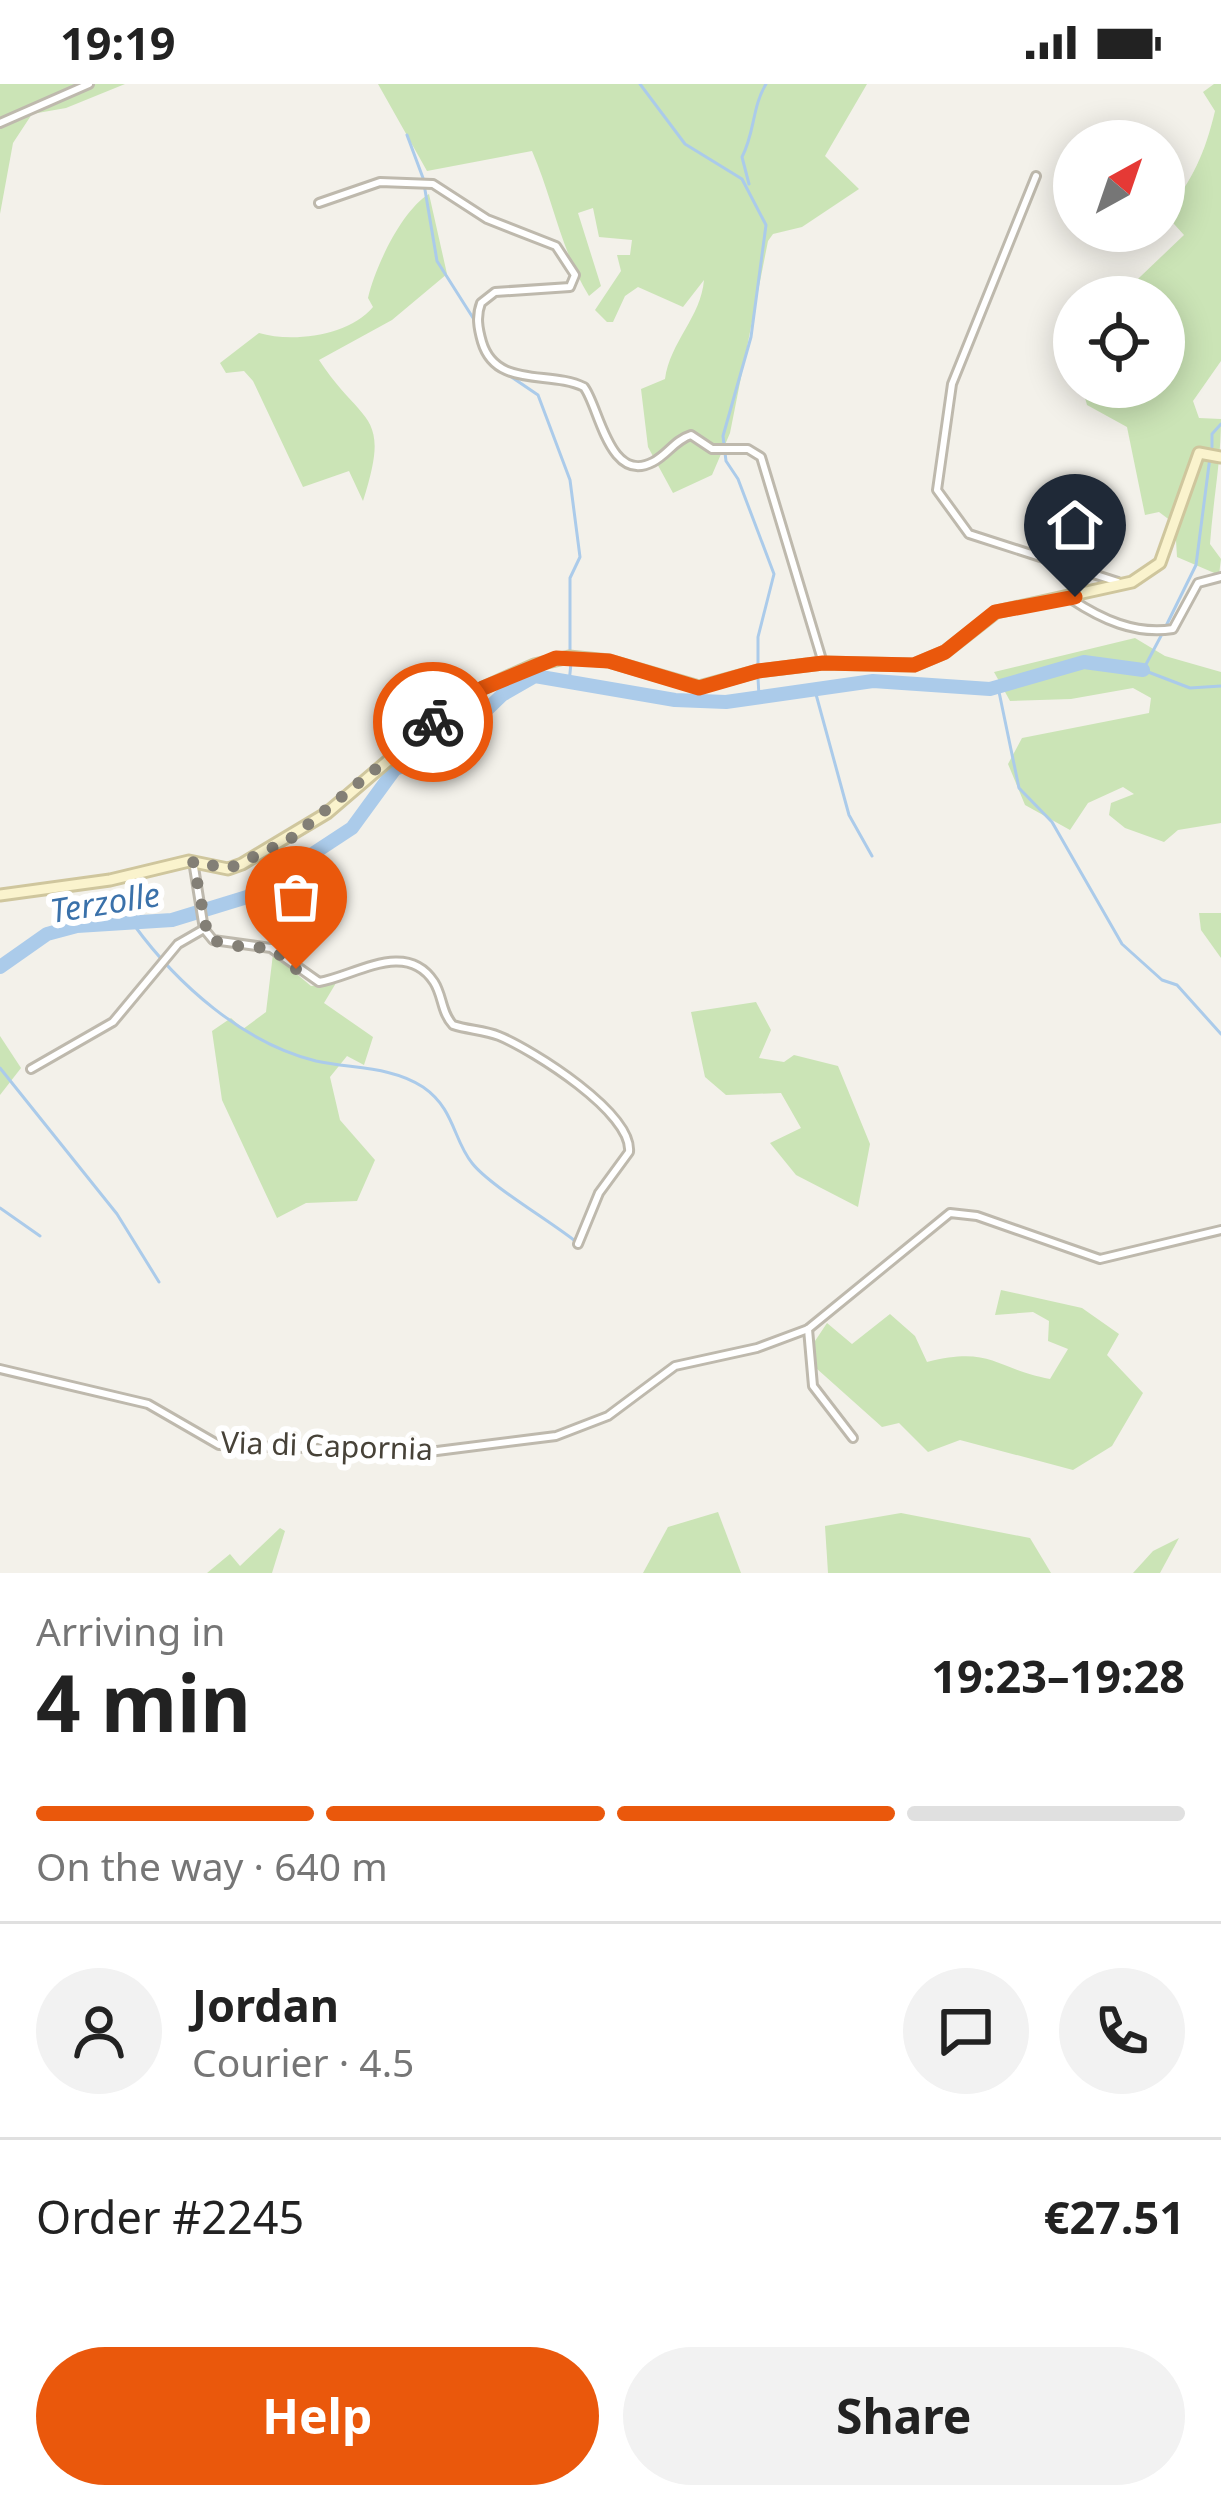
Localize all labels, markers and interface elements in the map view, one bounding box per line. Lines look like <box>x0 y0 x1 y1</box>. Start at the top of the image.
text: 19:19 <box>60 12 176 73</box>
north arrow <box>1053 120 1185 252</box>
map controls <box>1053 120 1185 408</box>
button: locate <box>1053 276 1185 408</box>
pin <box>1024 474 1126 597</box>
icon: home <box>1042 492 1108 558</box>
courier <box>373 662 493 782</box>
icon: bike <box>400 689 466 755</box>
pin <box>245 846 347 969</box>
icon: bag <box>263 864 329 930</box>
water label: Terzolle <box>47 871 163 933</box>
street label: Via di Capornia <box>220 1421 434 1469</box>
text: Arriving in <box>36 1604 225 1657</box>
text: 19:23–19:28 <box>931 1645 1185 1706</box>
text: 4 min <box>36 1649 251 1755</box>
text: On the way · 640 m <box>36 1839 388 1892</box>
button: person <box>36 1968 162 2094</box>
button: chat <box>903 1968 1029 2094</box>
button: phone <box>1059 1968 1185 2094</box>
text: Jordan <box>192 1974 339 2035</box>
text: Courier · 4.5 <box>192 2035 414 2088</box>
text: Order #2245 <box>36 2186 304 2247</box>
text: €27.51 <box>1044 2186 1185 2247</box>
button: Help <box>36 2347 599 2485</box>
button: Share <box>623 2347 1185 2485</box>

